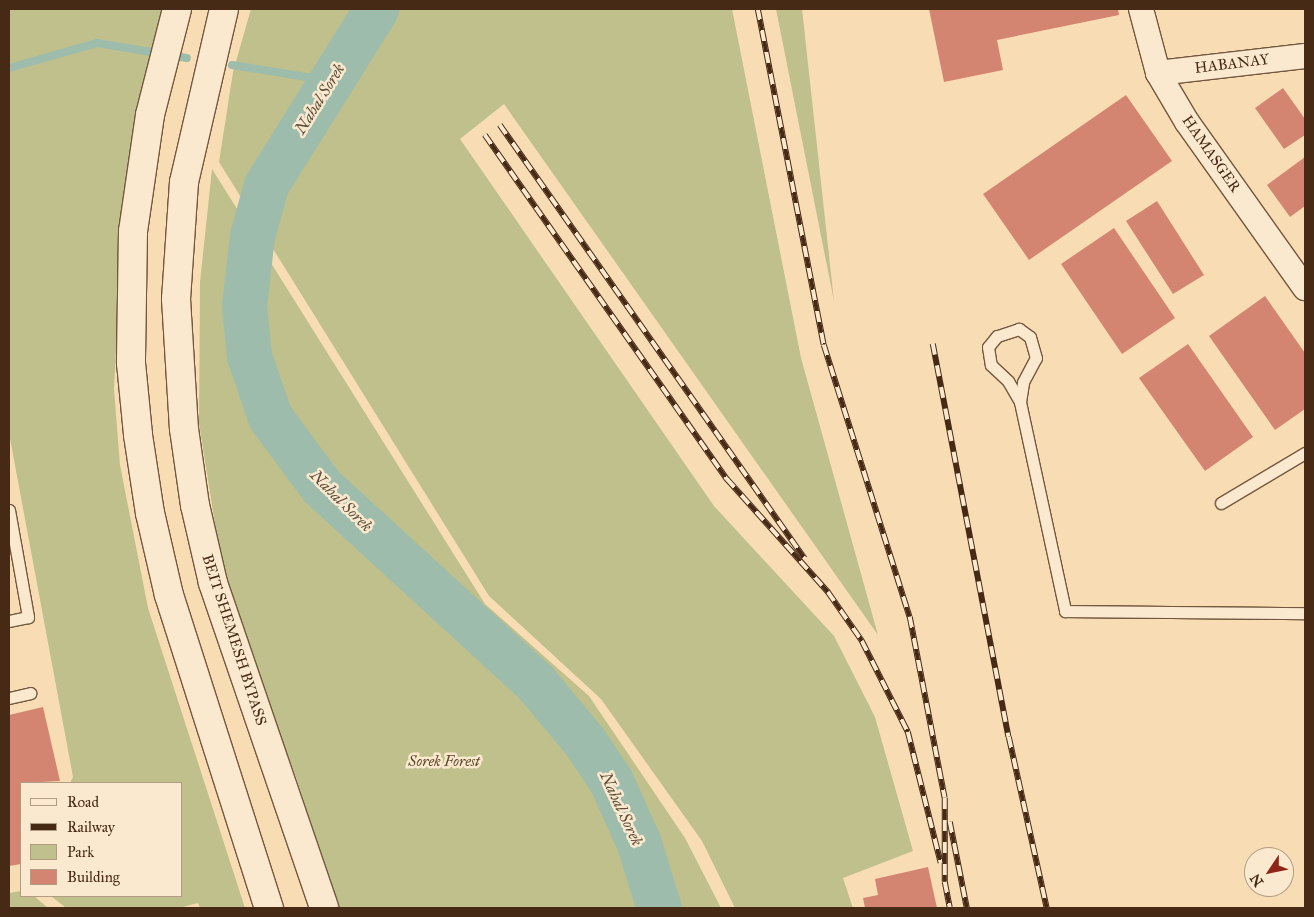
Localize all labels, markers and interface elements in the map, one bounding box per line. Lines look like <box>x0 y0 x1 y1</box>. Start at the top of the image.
street label: HABANAY <box>1194 50 1270 78</box>
water label: Nahal Sorek <box>291 60 349 138</box>
street label: HAMASGER <box>1178 112 1244 196</box>
water label: Nahal Sorek <box>306 466 376 536</box>
street label: BEIT SHEMESH BYPASS <box>198 552 270 728</box>
park label: Sorek Forest <box>408 753 480 771</box>
water label: Nahal Sorek <box>596 769 646 849</box>
legend <box>20 782 182 897</box>
text: Road <box>67 793 99 811</box>
text: Railway <box>67 818 115 836</box>
text: Park <box>67 843 94 861</box>
north arrow <box>1244 847 1294 897</box>
text: Building <box>67 868 120 886</box>
text: N <box>1247 870 1267 890</box>

